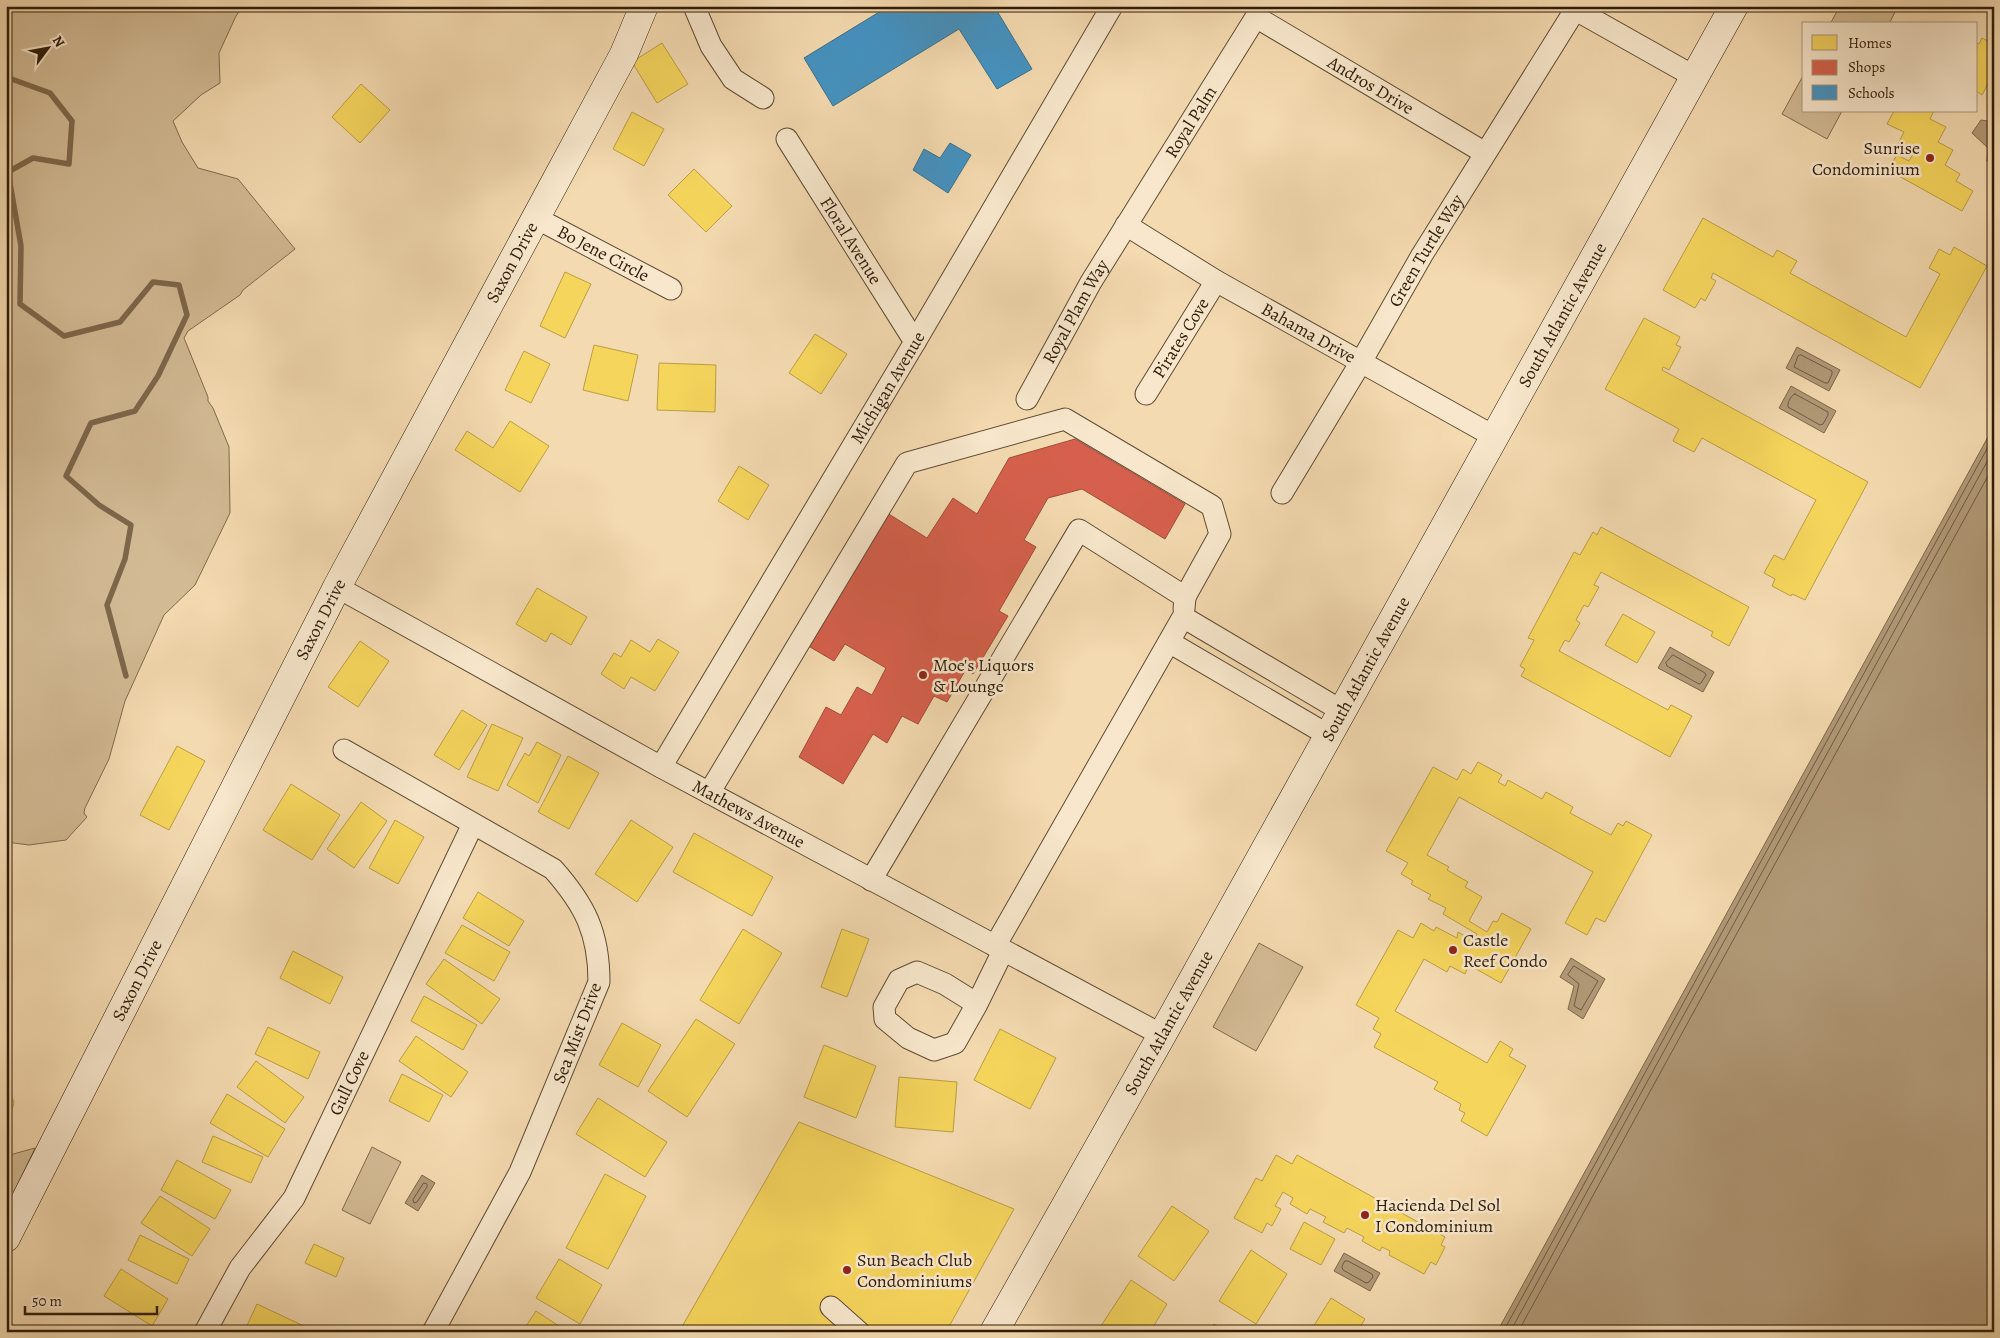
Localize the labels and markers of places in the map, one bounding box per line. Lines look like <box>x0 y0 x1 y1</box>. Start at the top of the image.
place label: Sunrise Condominium <box>1812 136 1920 181</box>
marker: Sunrise Condominium <box>1924 152 1936 164</box>
place label: Moe's Liquors & Lounge <box>933 653 1034 698</box>
marker: Moe's Liquors & Lounge <box>917 669 929 681</box>
place label: Castle Reef Condo <box>1463 928 1547 973</box>
marker: Castle Reef Condo <box>1447 944 1459 956</box>
place label: Hacienda Del Sol I Condominium <box>1375 1193 1501 1238</box>
marker: Hacienda Del Sol I Condominium <box>1359 1209 1371 1221</box>
place label: Sun Beach Club Condominiums <box>857 1248 972 1293</box>
marker: Sun Beach Club Condominiums <box>841 1264 853 1276</box>

